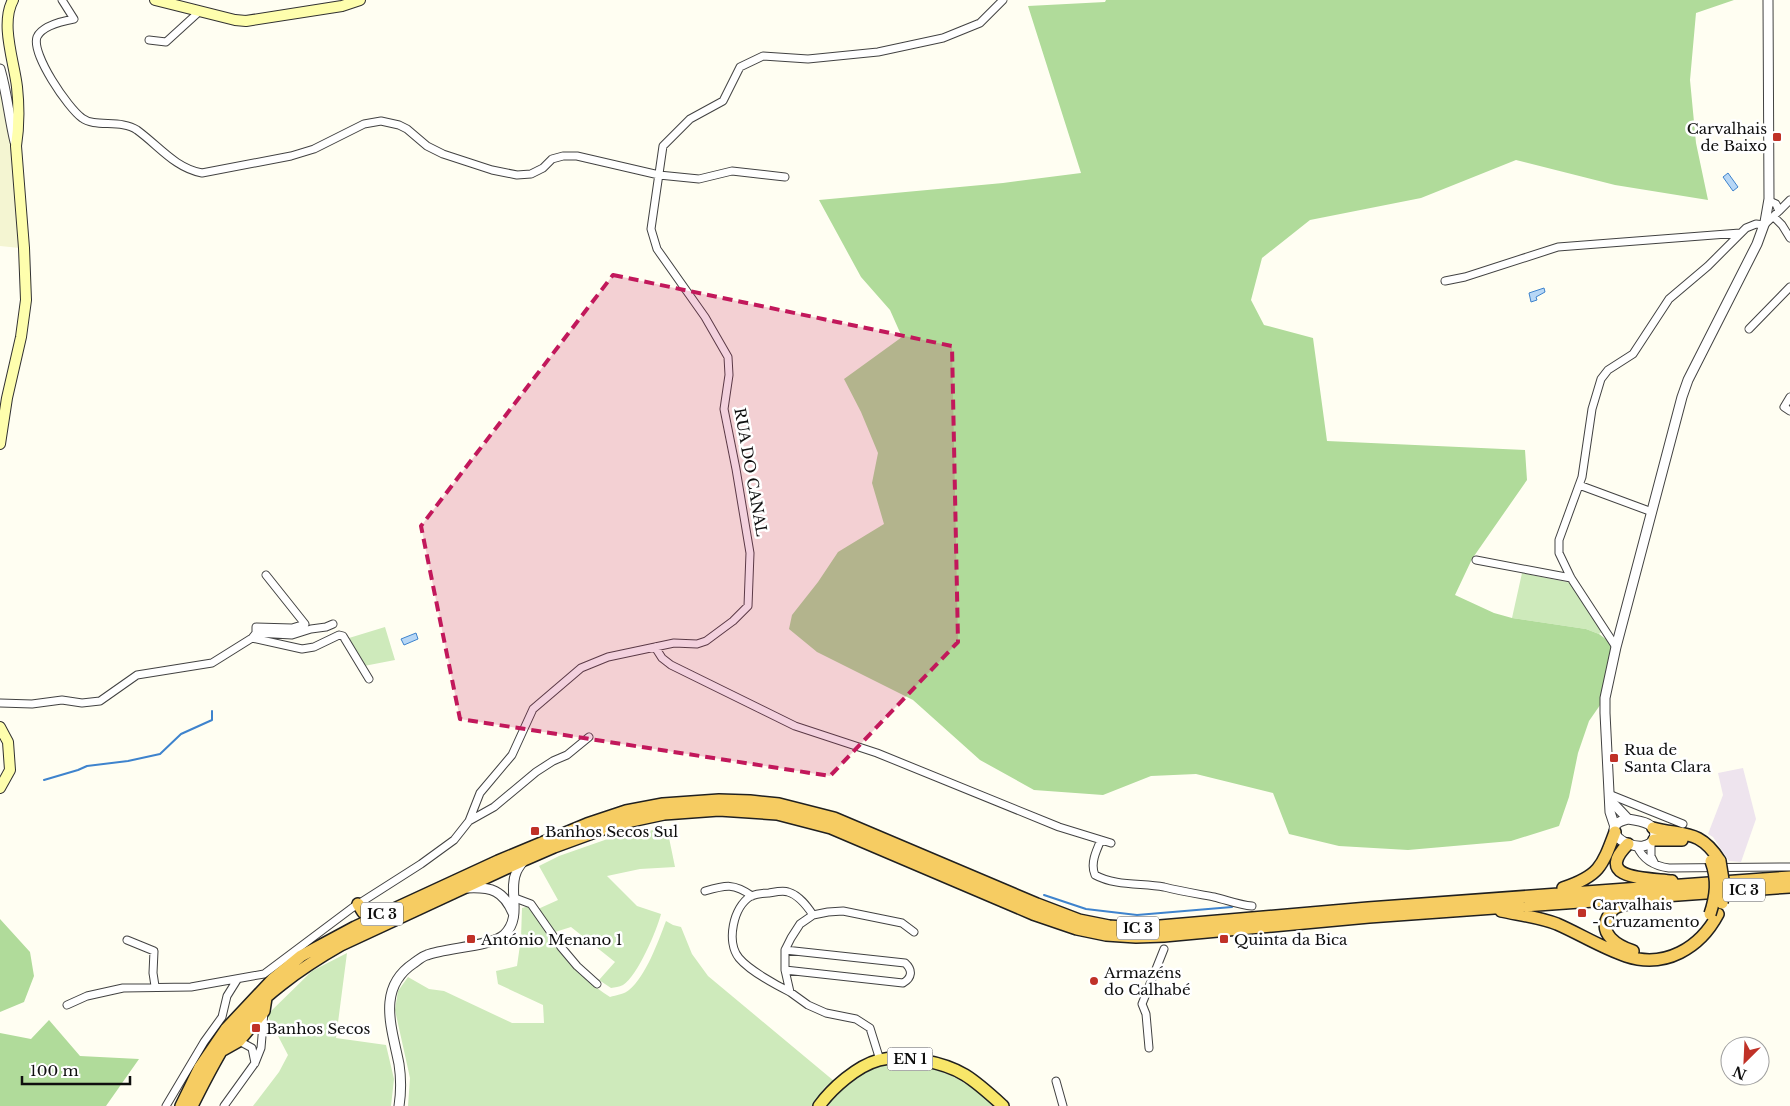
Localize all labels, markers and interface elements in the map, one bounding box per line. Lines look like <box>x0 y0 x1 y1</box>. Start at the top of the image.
place label: Carvalhais de Baixo <box>1687 119 1767 155</box>
marker: Carvalhais de Baixo <box>1771 131 1783 143</box>
street label: RUA DO CANAL <box>730 406 772 538</box>
place label: Rua de Santa Clara <box>1624 740 1712 776</box>
marker: Rua de Santa Clara <box>1608 752 1620 764</box>
place label: Banhos Secos Sul <box>545 822 678 841</box>
marker: Banhos Secos Sul <box>529 825 541 837</box>
road number: IC 3 <box>1723 878 1765 902</box>
place label: Carvalhais - Cruzamento <box>1592 895 1700 931</box>
road number: IC 3 <box>361 902 403 926</box>
marker: Carvalhais - Cruzamento <box>1576 907 1588 919</box>
road number: IC 3 <box>1117 916 1159 940</box>
place label: António Menano 1 <box>480 930 622 949</box>
place label: Quinta da Bica <box>1234 930 1348 949</box>
marker: António Menano 1 <box>465 933 477 945</box>
marker: Quinta da Bica <box>1218 933 1230 945</box>
place label: Armazéns do Calhabé <box>1103 963 1191 999</box>
marker: Armazéns do Calhabé <box>1088 975 1100 987</box>
place label: Banhos Secos <box>266 1019 371 1038</box>
marker: Banhos Secos <box>250 1022 262 1034</box>
north arrow <box>1720 1036 1770 1086</box>
road number: EN 1 <box>888 1048 932 1070</box>
scale bar <box>22 1054 130 1086</box>
text: 100 m <box>30 1061 79 1080</box>
text: N <box>1730 1062 1749 1084</box>

